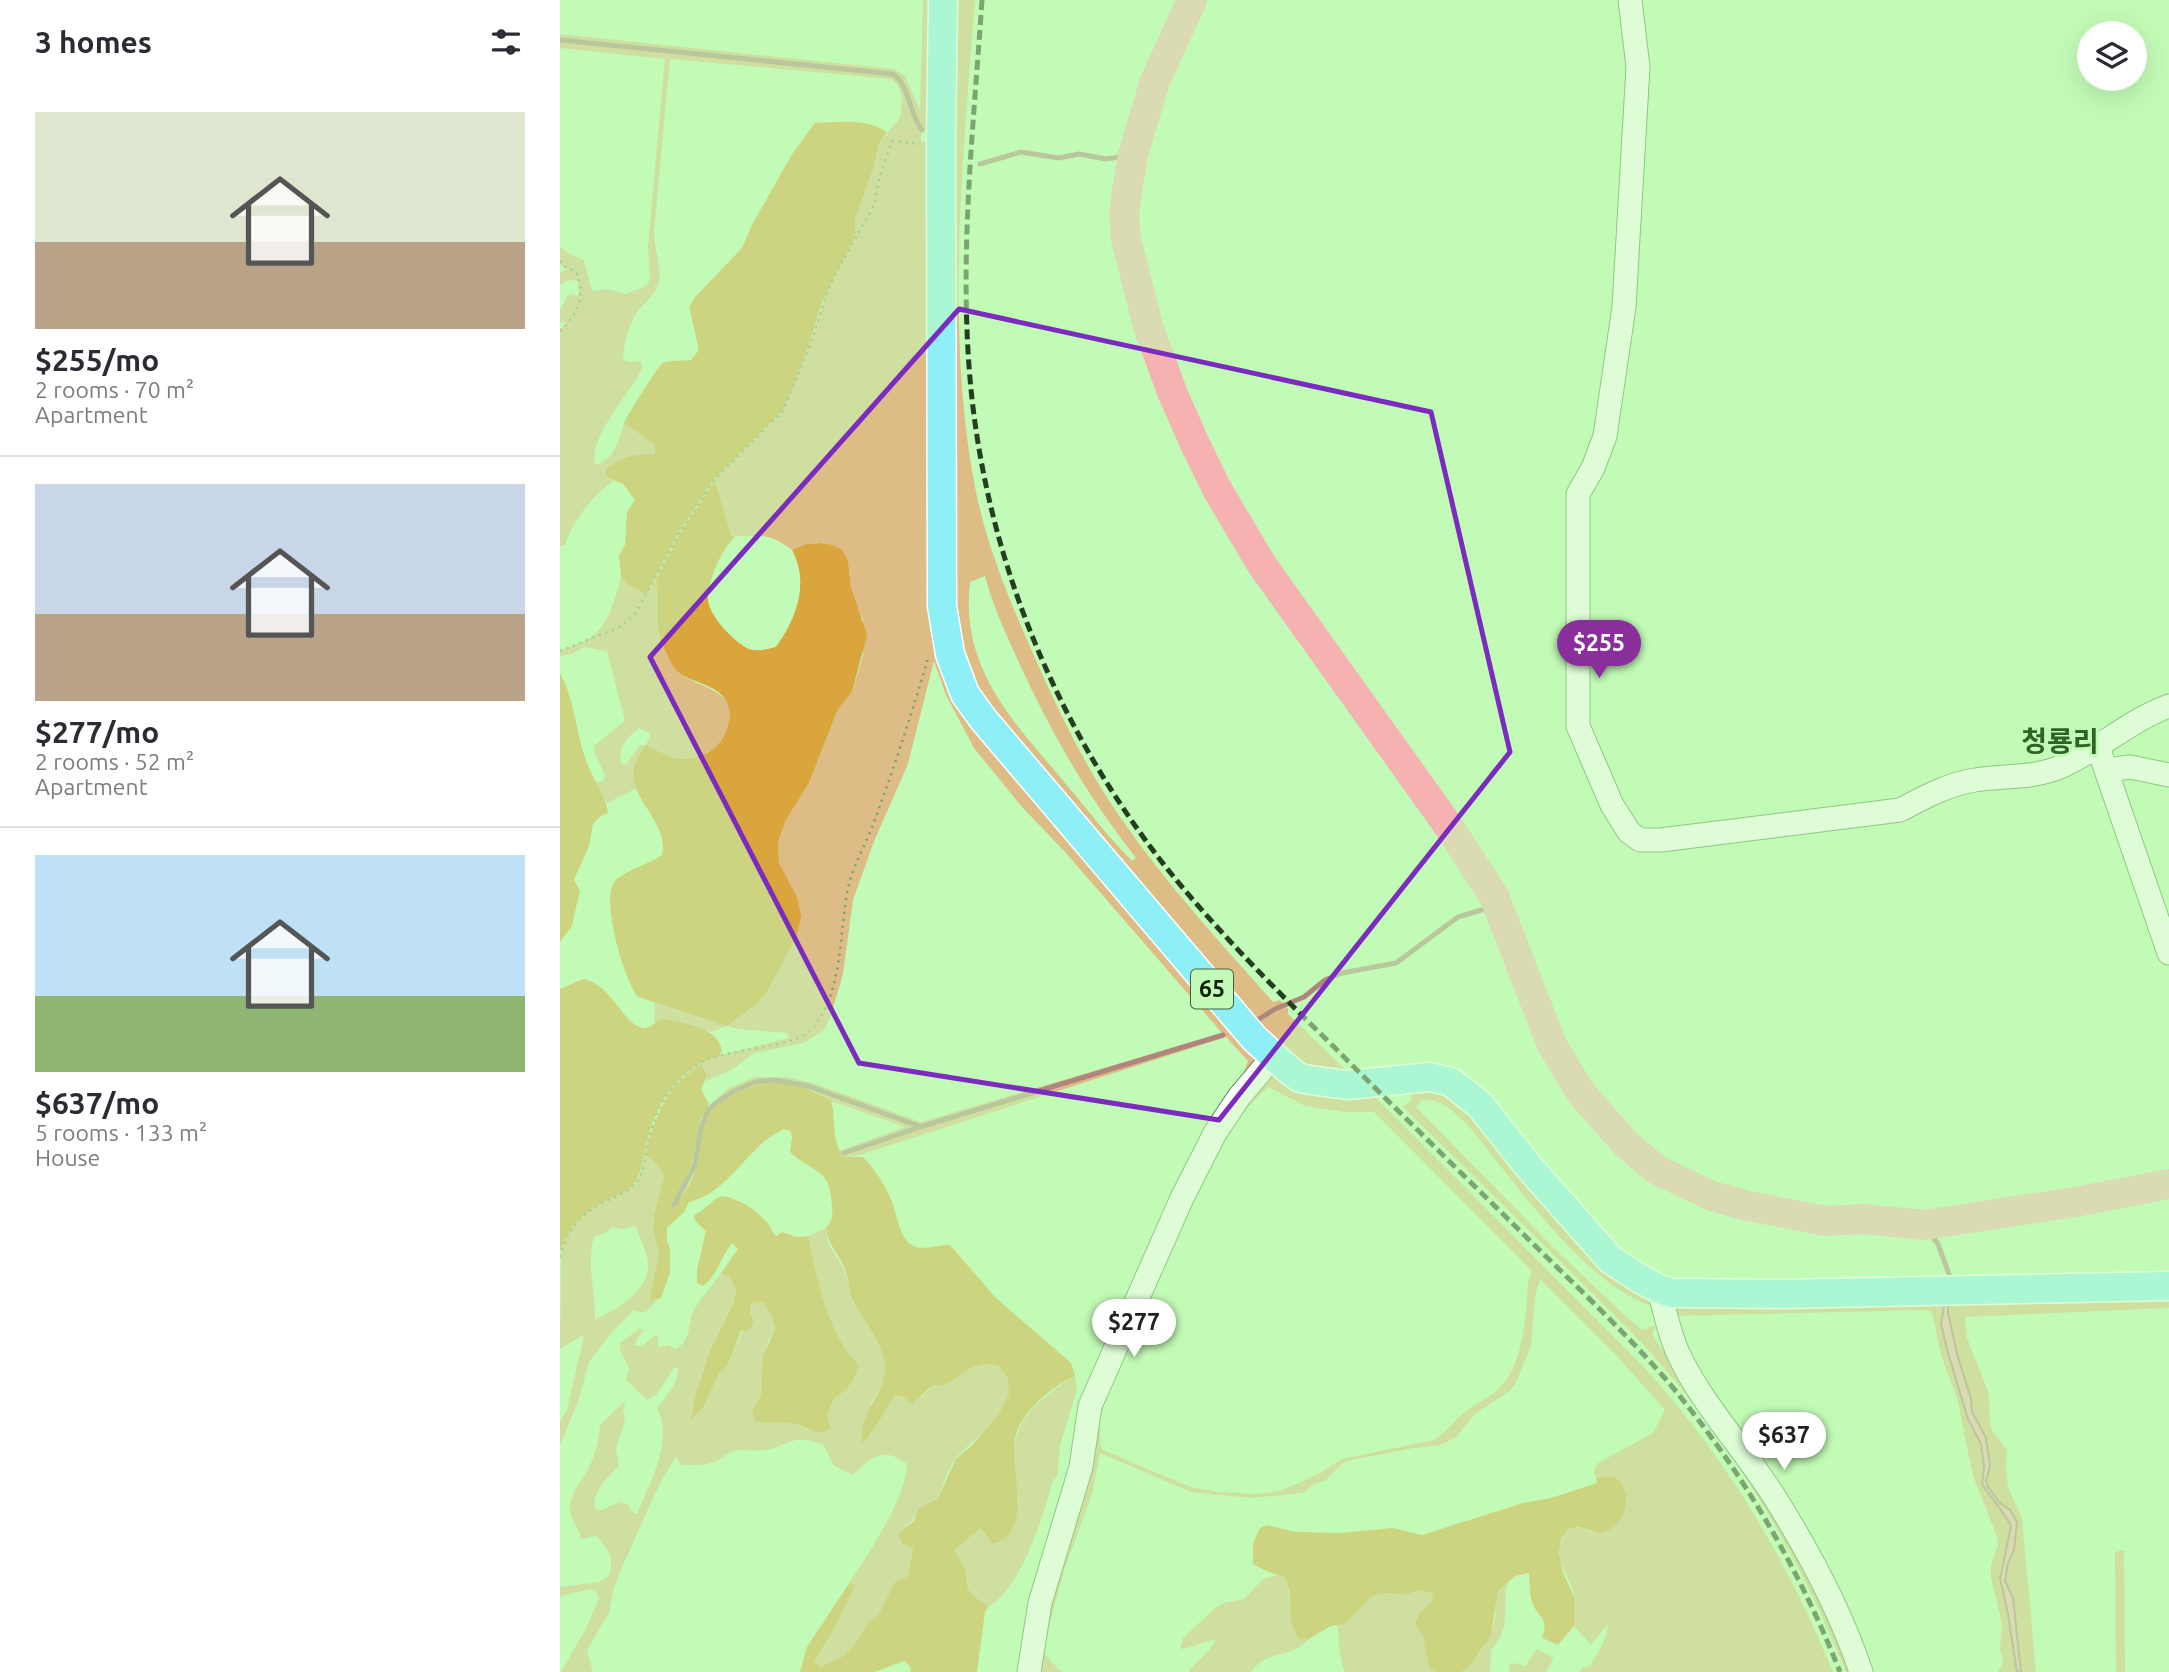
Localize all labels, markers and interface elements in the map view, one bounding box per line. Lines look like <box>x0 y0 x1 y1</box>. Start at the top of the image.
map controls <box>2077 21 2147 91</box>
button: layers <box>2077 21 2147 91</box>
icon: filters <box>487 23 525 61</box>
text: 3 homes <box>35 25 152 59</box>
icon: home <box>217 158 343 284</box>
text: $255/mo <box>35 343 159 377</box>
text: 2 rooms · 70 m² <box>35 377 194 402</box>
text: Apartment <box>35 402 148 427</box>
icon: home <box>217 530 343 656</box>
pin: $255 <box>1558 620 1640 680</box>
text: $255 <box>1573 630 1625 655</box>
text: $277/mo <box>35 715 159 749</box>
district label: 청룡리 <box>2021 725 2099 756</box>
text: 2 rooms · 52 m² <box>35 749 194 774</box>
text: Apartment <box>35 774 148 799</box>
icon: home <box>217 901 343 1027</box>
road number: 65 <box>1191 970 1233 1008</box>
text: $637/mo <box>35 1086 159 1120</box>
text: 5 rooms · 133 m² <box>35 1120 207 1145</box>
text: House <box>35 1145 100 1170</box>
pin: $277 <box>1093 1300 1175 1359</box>
text: $277 <box>1108 1309 1160 1334</box>
pin: $637 <box>1743 1412 1825 1472</box>
text: $637 <box>1758 1422 1810 1447</box>

